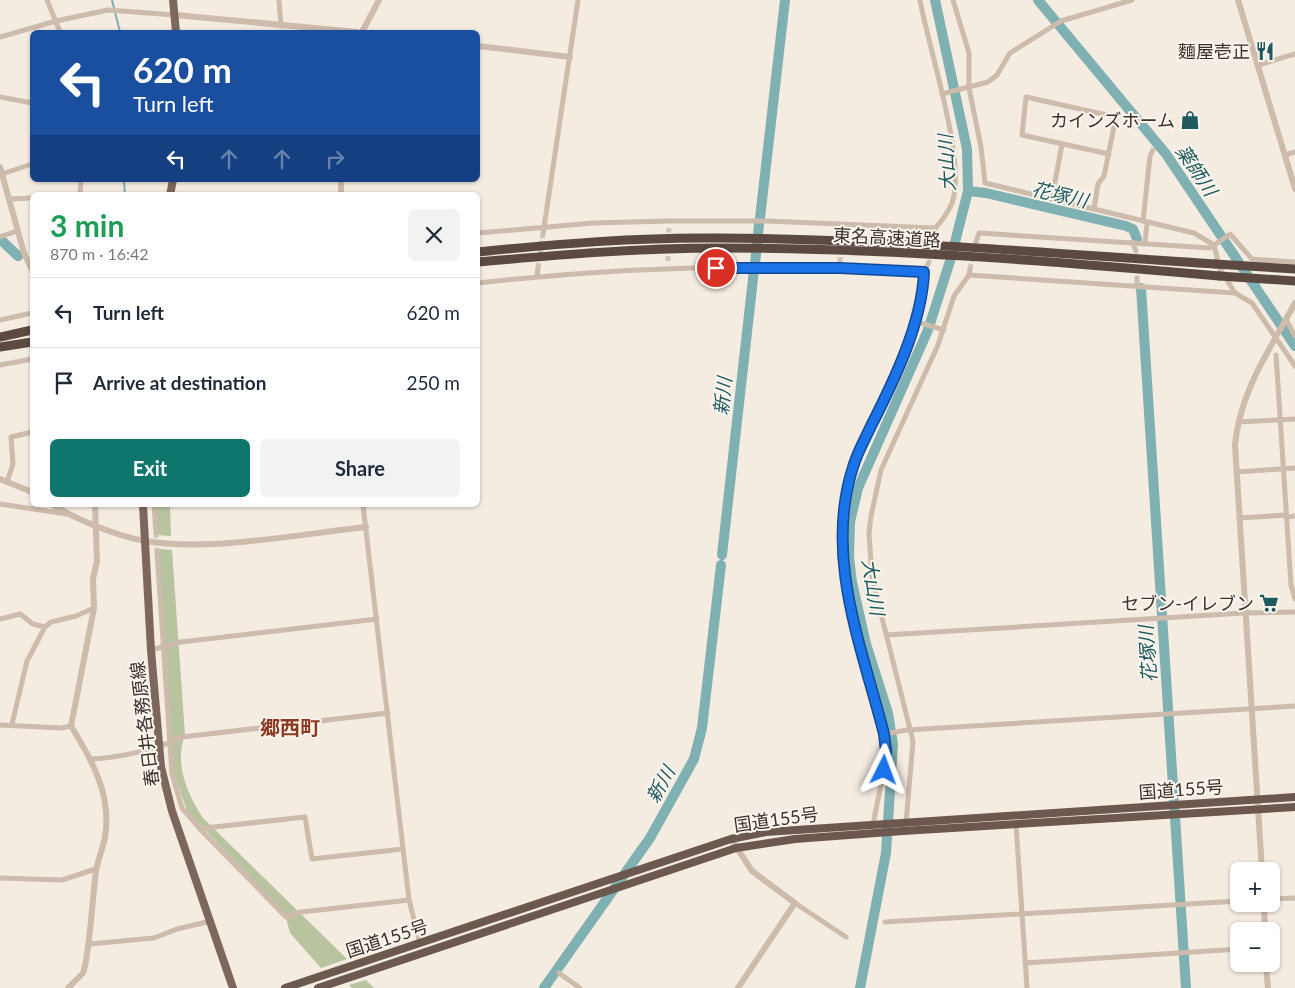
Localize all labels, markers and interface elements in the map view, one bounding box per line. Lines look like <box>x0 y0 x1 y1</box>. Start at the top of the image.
place label: 麵屋壱正 <box>1178 40 1250 62</box>
restaurant icon: 麵屋壱正 <box>1254 40 1276 62</box>
text: 620 m <box>133 48 232 90</box>
icon: left <box>50 50 115 115</box>
text: Turn left <box>133 90 214 117</box>
place label: カインズホーム <box>1050 109 1175 131</box>
shop icon: カインズホーム <box>1179 109 1201 131</box>
water label: 大山川 <box>933 132 959 192</box>
water label: 薬師川 <box>1172 140 1224 202</box>
icon: left <box>162 145 190 173</box>
icon: ahead <box>215 145 243 173</box>
icon: ahead <box>268 145 296 173</box>
icon: right <box>321 145 349 173</box>
water label: 花塚川 <box>1030 176 1092 212</box>
text: 3 min <box>50 207 124 243</box>
button: close <box>408 209 460 261</box>
street label: 東名高速道路 <box>832 223 942 251</box>
text: 870 m · 16:42 <box>50 244 149 263</box>
pin <box>695 247 737 289</box>
icon: arrive <box>702 254 730 282</box>
icon: left <box>50 299 78 327</box>
text: Turn left <box>93 301 164 324</box>
text: 620 m <box>406 301 460 324</box>
icon: arrive <box>50 369 78 397</box>
text: Arrive at destination <box>93 371 266 394</box>
text: 250 m <box>406 371 460 394</box>
water label: 新川 <box>709 374 736 416</box>
button: Exit <box>50 439 250 497</box>
button: Share <box>260 439 460 497</box>
water label: 大山川 <box>858 557 890 619</box>
place label: セブン-イレブン <box>1121 592 1254 614</box>
supermarket icon: セブン-イレブン <box>1258 592 1280 614</box>
water label: 花塚川 <box>1133 623 1160 683</box>
street label: 春日井各務原線 <box>125 660 163 788</box>
district label: 郷西町 <box>260 715 320 739</box>
position arrow <box>857 743 909 795</box>
water label: 新川 <box>641 760 680 806</box>
street label: 国道155号 <box>1138 775 1224 803</box>
street label: 国道155号 <box>732 802 820 836</box>
map controls <box>1230 862 1280 972</box>
button: + <box>1230 862 1280 912</box>
street label: 国道155号 <box>343 914 431 962</box>
button: − <box>1230 922 1280 972</box>

